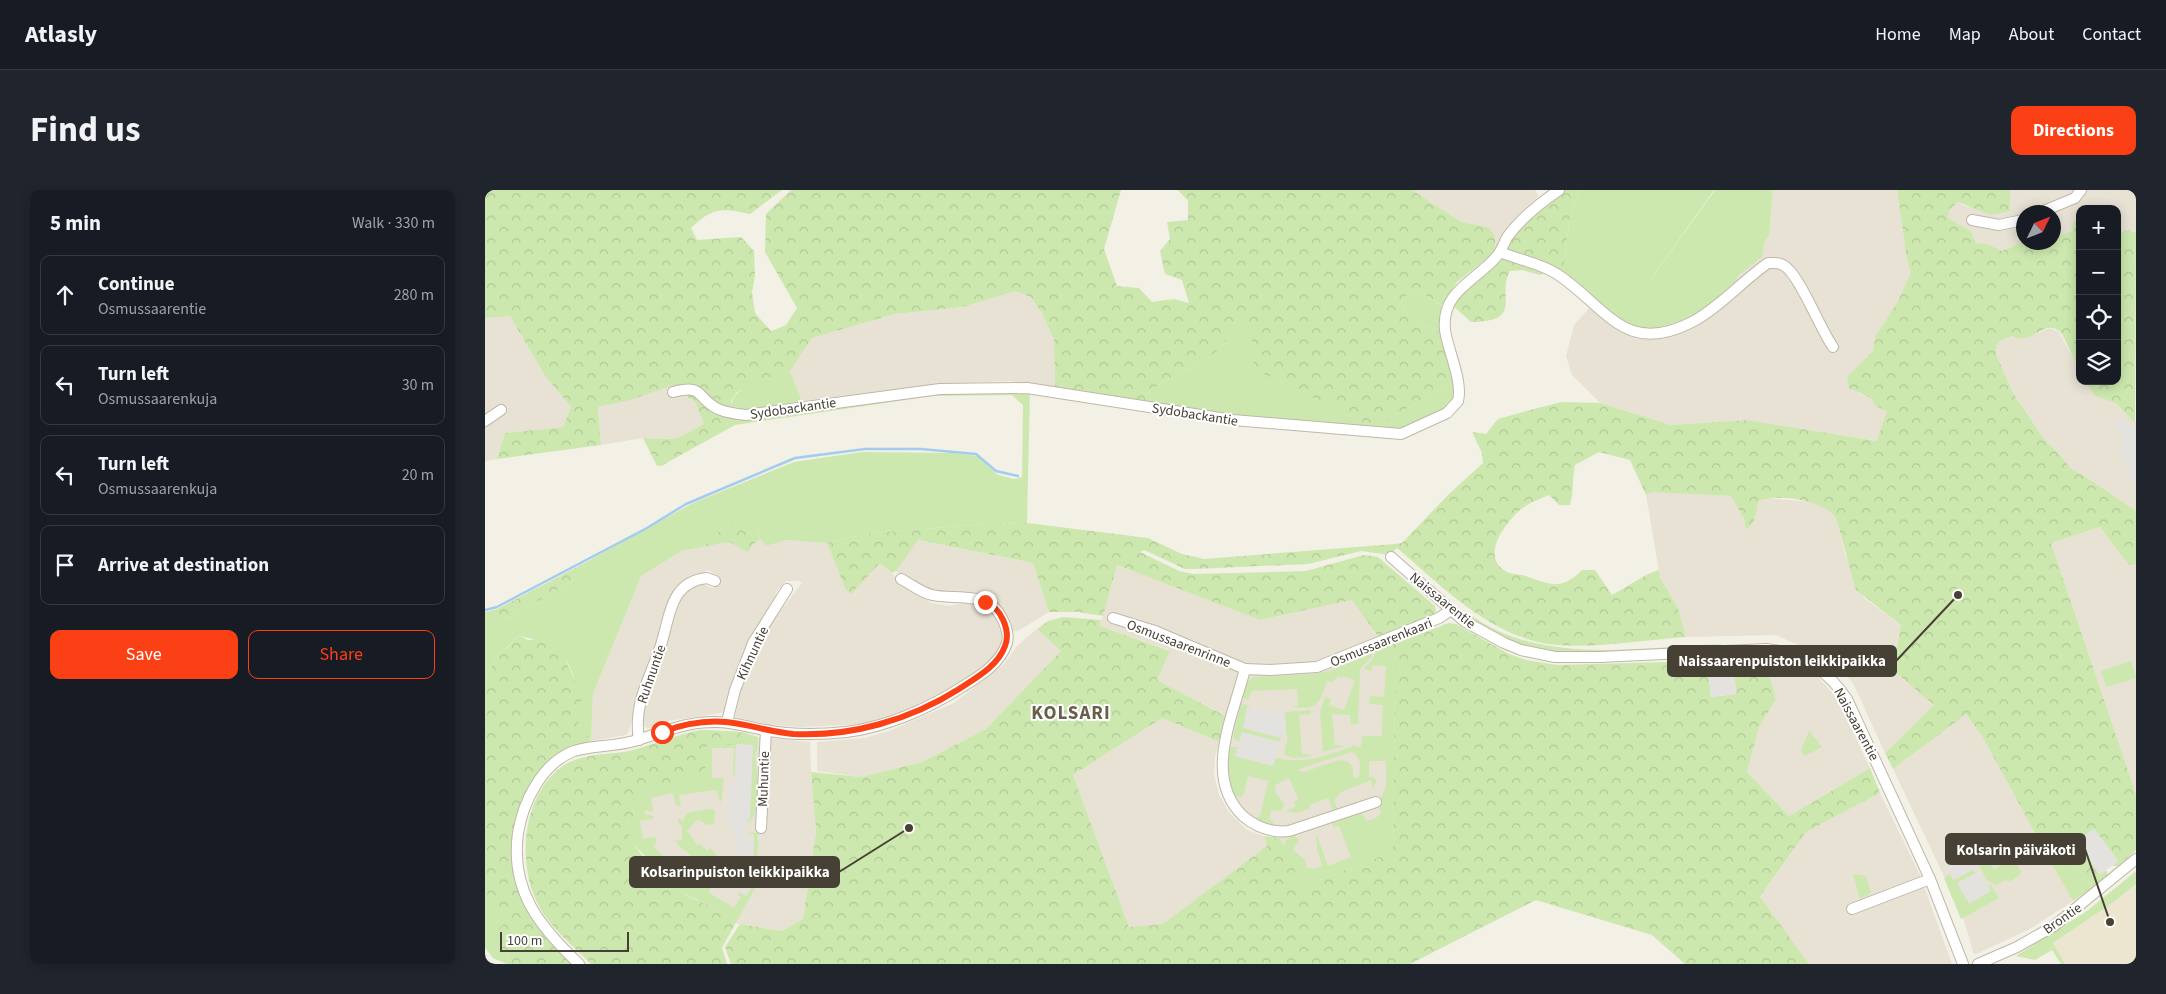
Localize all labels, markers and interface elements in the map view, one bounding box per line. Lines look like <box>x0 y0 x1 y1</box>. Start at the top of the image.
text: Atlasly <box>25 17 97 52</box>
text: Home <box>1875 22 1921 47</box>
text: Map <box>1949 22 1981 47</box>
text: About <box>2009 22 2054 47</box>
text: Contact <box>2082 22 2141 47</box>
text: Find us <box>30 105 140 155</box>
button: Directions <box>2011 106 2136 155</box>
north arrow <box>2016 205 2061 250</box>
map controls <box>2076 205 2121 385</box>
button: + <box>2076 205 2121 250</box>
text: 5 min <box>50 208 101 238</box>
text: Walk · 330 m <box>352 212 435 234</box>
button: − <box>2076 250 2121 295</box>
text: Continue <box>98 271 175 298</box>
icon: ahead <box>51 281 79 309</box>
text: 280 m <box>394 284 434 306</box>
button: locate <box>2076 295 2121 340</box>
text: Osmussaarentie <box>98 298 206 320</box>
button: layers <box>2076 340 2121 385</box>
text: Turn left <box>98 361 169 388</box>
icon: left <box>51 371 79 399</box>
text: 30 m <box>402 374 434 396</box>
text: Osmussaarenkuja <box>98 388 217 410</box>
street label: Sydobackantie <box>749 393 838 425</box>
street label: Sydobackantie <box>1150 398 1239 432</box>
text: Turn left <box>98 451 169 478</box>
icon: left <box>51 461 79 489</box>
text: 20 m <box>402 464 434 486</box>
text: Osmussaarenkuja <box>98 478 217 500</box>
icon: arrive <box>51 551 79 579</box>
text: Arrive at destination <box>98 552 269 579</box>
street label: Naissaarentie <box>1405 568 1480 634</box>
route end <box>974 591 997 614</box>
street label: Osmussaarenkaari <box>1327 613 1436 673</box>
street label: Osmussaarenrinne <box>1124 615 1234 673</box>
street label: Kihnuntie <box>732 623 774 684</box>
button: Save <box>50 630 238 679</box>
button: Share <box>248 630 435 679</box>
street label: Ruhnuntie <box>633 642 671 707</box>
callout: Naissaarenpuiston leikkipaikka <box>1668 646 1896 676</box>
text: Naissaarenpuiston leikkipaikka <box>1678 651 1886 672</box>
street label: Naissaarentie <box>1829 685 1884 764</box>
district label: KOLSARI <box>1031 700 1111 727</box>
route start <box>651 721 674 744</box>
street label: Muhuntie <box>753 751 775 807</box>
callout: Kolsarin päiväkoti <box>1946 834 2085 864</box>
text: Kolsarin päiväkoti <box>1956 840 2076 861</box>
callout: Kolsarinpuiston leikkipaikka <box>630 857 839 887</box>
text: Kolsarinpuiston leikkipaikka <box>640 862 830 883</box>
street label: Brontie <box>2039 898 2086 939</box>
scale bar <box>500 929 629 952</box>
text: 100 m <box>507 931 542 951</box>

